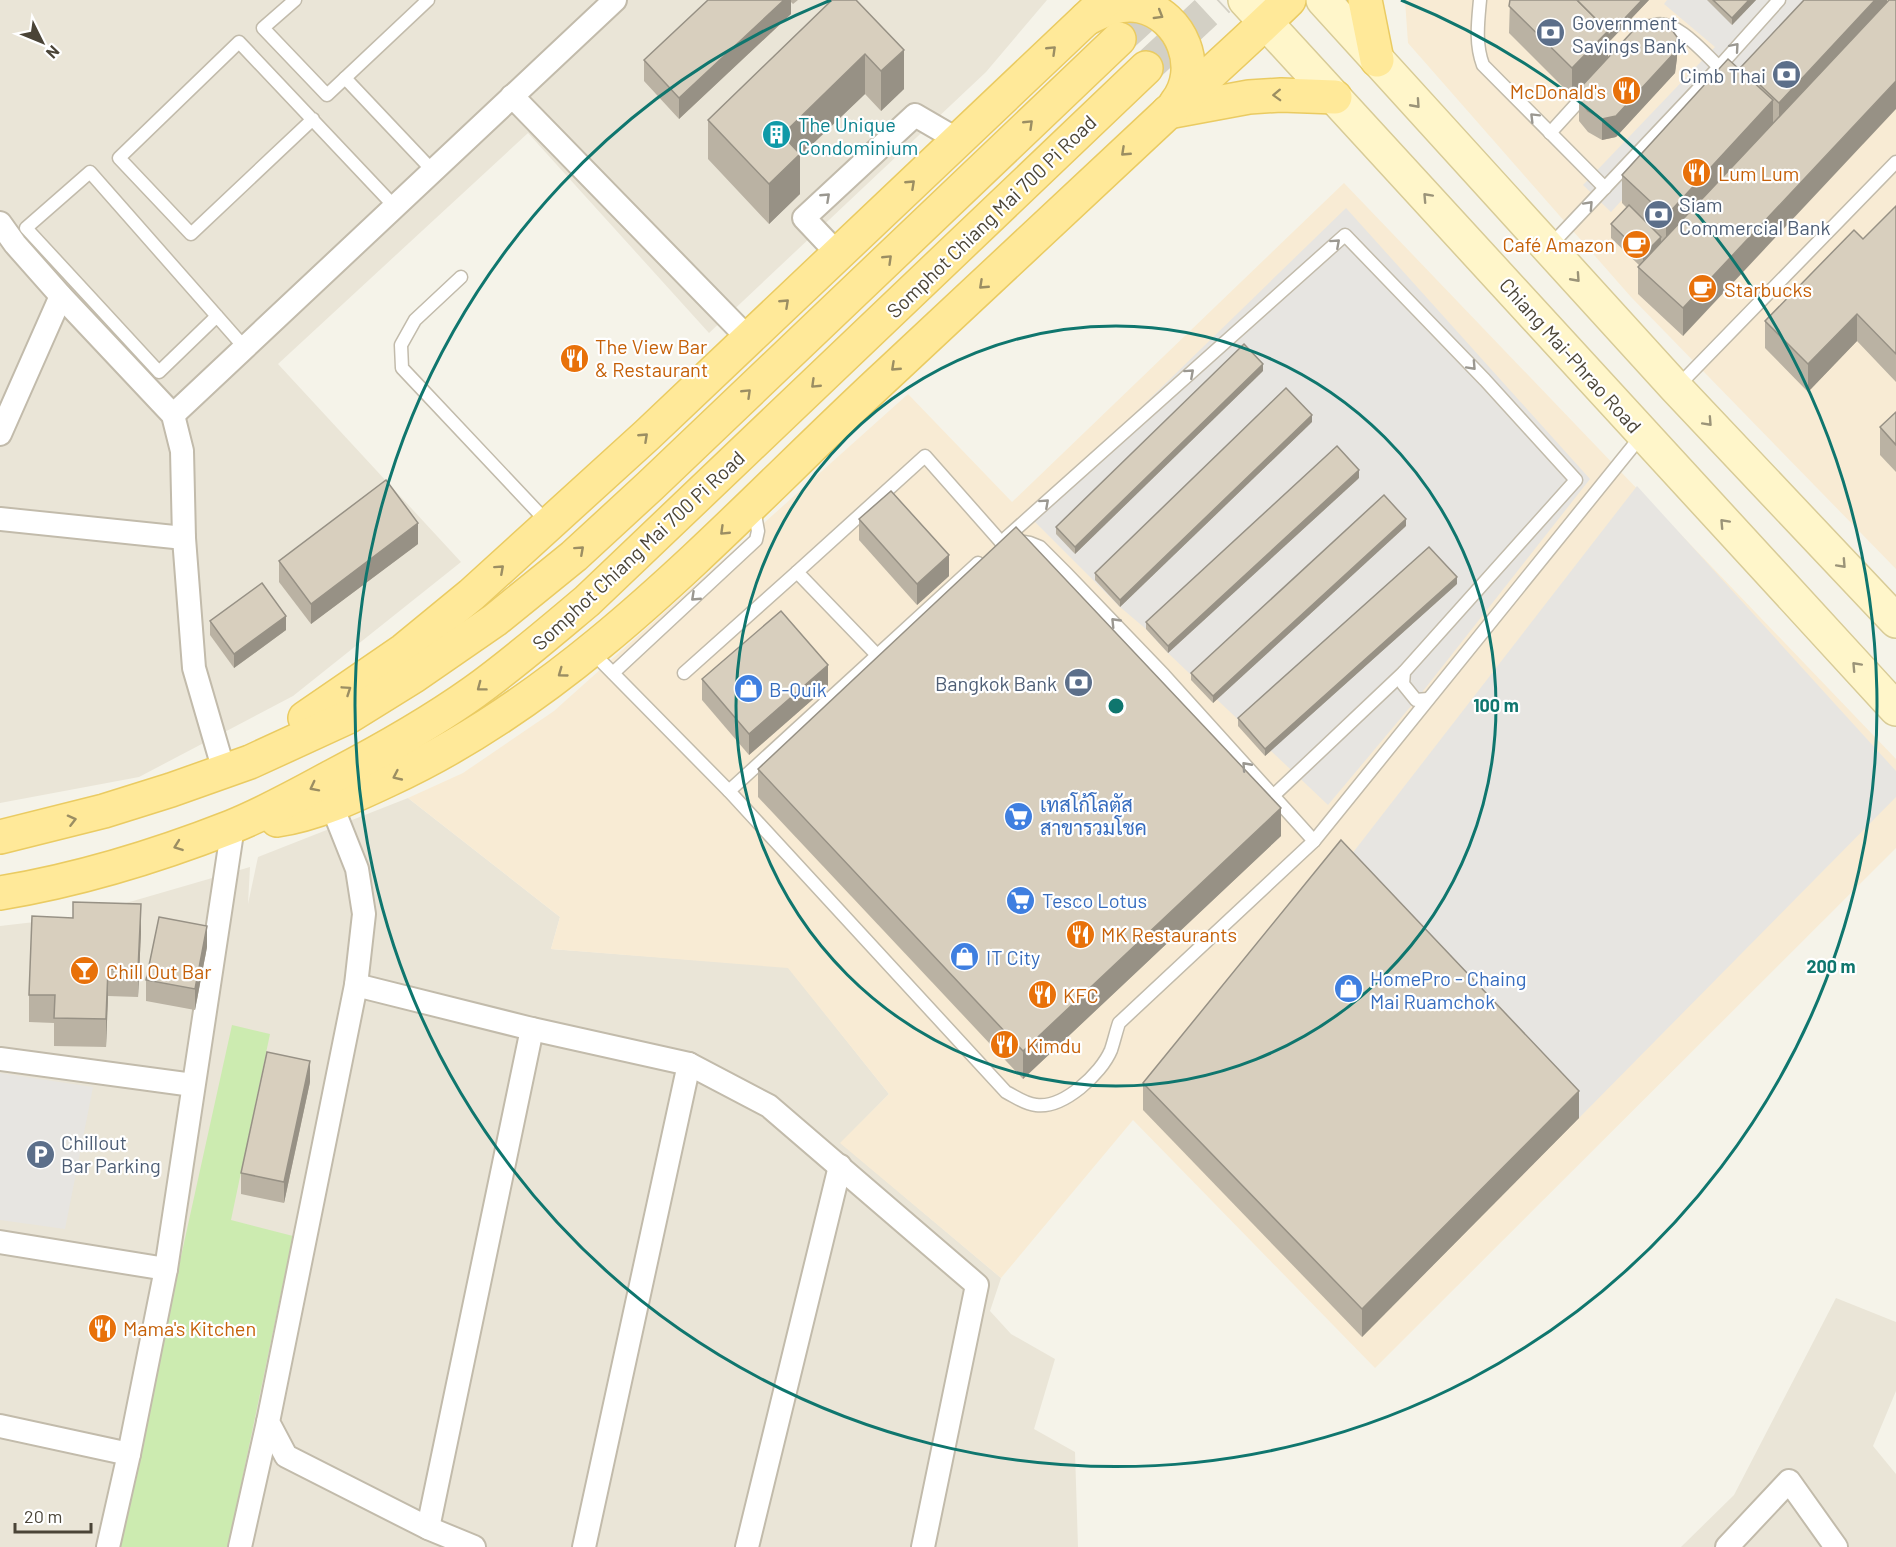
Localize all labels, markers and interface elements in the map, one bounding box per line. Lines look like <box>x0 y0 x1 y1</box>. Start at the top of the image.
one-way arrow <box>1153 8 1163 20</box>
place label: Government Savings Bank <box>1572 10 1687 57</box>
north arrow <box>12 12 72 72</box>
bank icon: Government Savings Bank <box>1535 17 1567 49</box>
text: N <box>43 42 64 63</box>
one-way arrow <box>1728 43 1739 54</box>
one-way arrow <box>1046 46 1056 57</box>
bank icon: Cimb Thai <box>1771 59 1803 91</box>
place label: Cimb Thai <box>1680 63 1766 87</box>
restaurant icon: McDonald's <box>1611 75 1643 107</box>
place label: McDonald's <box>1510 79 1606 103</box>
one-way arrow <box>1272 89 1281 101</box>
one-way arrow <box>1409 96 1420 107</box>
street label: Somphot Chiang Mai 700 Pi Road <box>881 110 1101 322</box>
place label: The Unique Condominium <box>798 112 918 159</box>
one-way arrow <box>1531 113 1542 124</box>
building icon: The Unique Condominium <box>761 119 793 151</box>
one-way arrow <box>1022 121 1033 132</box>
one-way arrow <box>1122 145 1132 156</box>
restaurant icon: Lum Lum <box>1681 157 1713 189</box>
place label: Lum Lum <box>1718 161 1799 185</box>
one-way arrow <box>904 181 915 192</box>
place label: Siam Commercial Bank <box>1679 192 1831 239</box>
one-way arrow <box>1423 193 1434 204</box>
one-way arrow <box>818 194 829 205</box>
bank icon: Siam Commercial Bank <box>1642 199 1674 231</box>
one-way arrow <box>1582 202 1593 212</box>
cafe icon: Café Amazon <box>1620 228 1652 260</box>
place label: Café Amazon <box>1503 232 1615 256</box>
one-way arrow <box>1329 239 1340 250</box>
one-way arrow <box>882 255 892 266</box>
one-way arrow <box>1569 271 1580 282</box>
street label: Chiang Mai-Phrao Road <box>1495 272 1647 438</box>
cafe icon: Starbucks <box>1687 273 1719 305</box>
place label: Starbucks <box>1724 277 1812 301</box>
one-way arrow <box>979 278 990 289</box>
one-way arrow <box>779 299 789 310</box>
place label: The View Bar & Restaurant <box>595 334 708 381</box>
restaurant icon: The View Bar & Restaurant <box>558 342 590 374</box>
one-way arrow <box>1465 359 1476 369</box>
one-way arrow <box>892 360 902 371</box>
one-way arrow <box>1184 369 1194 380</box>
one-way arrow <box>812 377 822 388</box>
one-way arrow <box>740 390 751 401</box>
one-way arrow <box>1701 415 1712 426</box>
one-way arrow <box>636 434 647 445</box>
street label: Somphot Chiang Mai 700 Pi Road <box>527 445 749 655</box>
one-way arrow <box>1038 499 1049 510</box>
one-way arrow <box>1721 519 1732 530</box>
one-way arrow <box>720 523 731 534</box>
one-way arrow <box>574 546 584 557</box>
one-way arrow <box>1835 557 1846 568</box>
one-way arrow <box>493 565 504 576</box>
one-way arrow <box>691 590 702 601</box>
one-way arrow <box>1111 619 1122 630</box>
one-way arrow <box>1853 663 1864 674</box>
one-way arrow <box>557 666 568 677</box>
bank icon: Bangkok Bank <box>1062 667 1094 699</box>
place label: Bangkok Bank <box>935 671 1057 695</box>
shop icon: B-Quik <box>732 673 764 705</box>
place label: B-Quik <box>769 677 827 701</box>
one-way arrow <box>477 679 488 690</box>
one-way arrow <box>340 686 351 697</box>
text: 100 m <box>1473 694 1519 716</box>
centre of rings <box>1106 696 1126 716</box>
one-way arrow <box>1242 762 1253 773</box>
one-way arrow <box>392 769 403 781</box>
one-way arrow <box>309 779 320 791</box>
place label: เทสโก้โลตัส สาขารวมโชค <box>1040 792 1147 839</box>
supermarket icon: เทสโก้โลตัส สาขารวมโชค <box>1003 800 1035 832</box>
one-way arrow <box>67 814 77 827</box>
one-way arrow <box>173 839 184 851</box>
supermarket icon: Tesco Lotus <box>1005 884 1037 916</box>
place label: Tesco Lotus <box>1042 888 1147 912</box>
restaurant icon: MK Restaurants <box>1064 918 1096 950</box>
place label: MK Restaurants <box>1101 922 1237 946</box>
shop icon: IT City <box>949 941 981 973</box>
place label: IT City <box>986 945 1040 969</box>
bar icon: Chill Out Bar <box>69 955 101 987</box>
text: 200 m <box>1806 955 1856 977</box>
place label: Chill Out Bar <box>106 959 212 983</box>
place label: HomePro - Chaing Mai Ruamchok <box>1370 966 1527 1013</box>
shop icon: HomePro - Chaing Mai Ruamchok <box>1333 973 1365 1005</box>
restaurant icon: KFC <box>1026 979 1058 1011</box>
place label: KFC <box>1063 983 1099 1007</box>
restaurant icon: Kimdu <box>989 1029 1021 1061</box>
place label: Kimdu <box>1026 1033 1081 1057</box>
place label: Chillout Bar Parking <box>61 1130 161 1177</box>
parking icon: Chillout Bar Parking <box>24 1138 56 1170</box>
restaurant icon: Mama's Kitchen <box>86 1312 118 1344</box>
place label: Mama's Kitchen <box>123 1316 256 1340</box>
scale bar <box>15 1496 92 1534</box>
text: 20 m <box>24 1505 62 1527</box>

